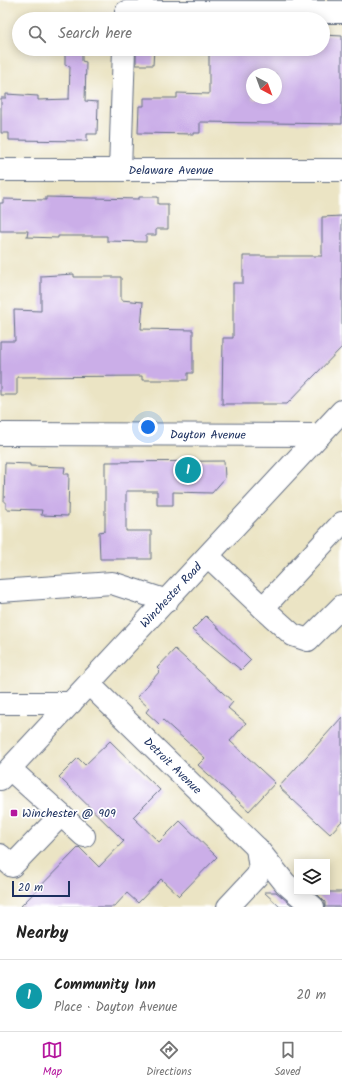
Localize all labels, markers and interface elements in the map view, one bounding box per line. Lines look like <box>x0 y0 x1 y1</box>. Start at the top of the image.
search box <box>12 12 330 56</box>
text: Search here <box>58 22 132 46</box>
icon: search <box>26 23 48 45</box>
north arrow <box>246 68 282 104</box>
street label: Delaware Avenue <box>128 161 214 180</box>
your location <box>138 417 158 437</box>
street label: Dayton Avenue <box>170 426 246 445</box>
pin: 1 <box>175 455 201 485</box>
street label: Winchester Road <box>136 558 207 633</box>
street label: Detroit Avenue <box>139 733 206 799</box>
place label: Winchester @ 909 <box>22 804 116 823</box>
marker: Winchester @ 909 <box>9 808 19 818</box>
map controls <box>294 859 330 895</box>
button: layers <box>294 859 330 895</box>
scale bar <box>12 879 70 898</box>
text: 20 m <box>18 879 43 897</box>
text: Nearby <box>16 920 68 947</box>
text: Community Inn <box>54 973 156 997</box>
text: 1 <box>27 985 31 1006</box>
text: 20 m <box>296 985 326 1006</box>
text: Place · Dayton Avenue <box>54 997 177 1018</box>
tab: Map <box>41 1039 63 1081</box>
tab: Directions <box>146 1039 192 1081</box>
tab: Saved <box>275 1039 301 1081</box>

